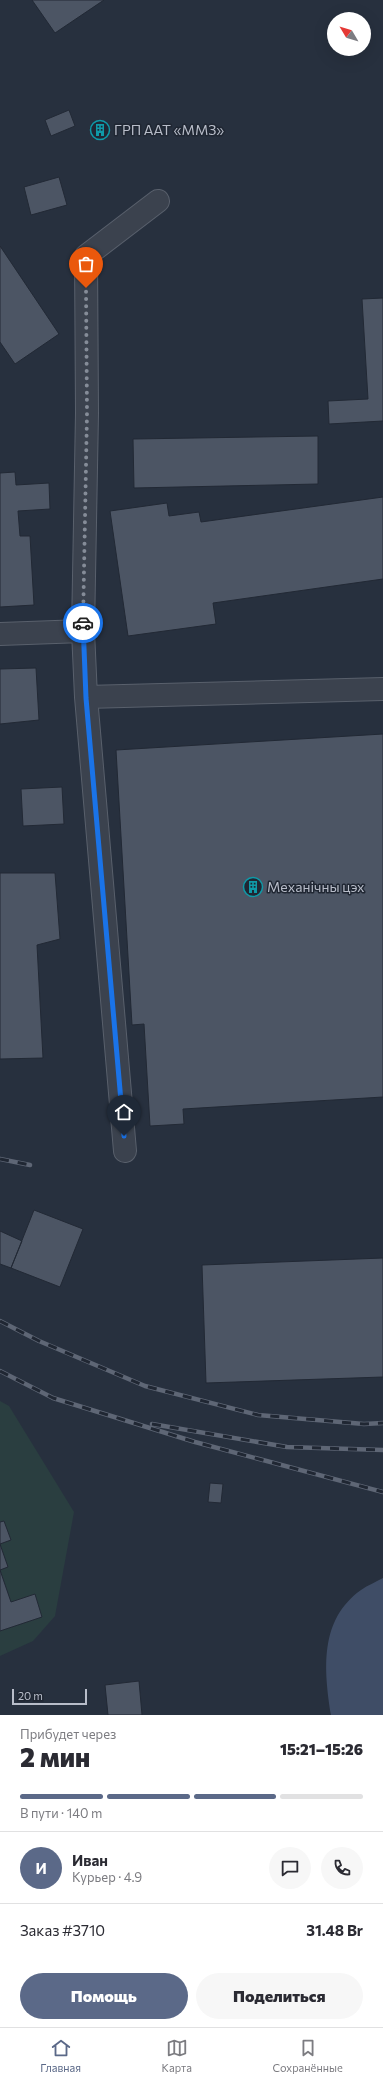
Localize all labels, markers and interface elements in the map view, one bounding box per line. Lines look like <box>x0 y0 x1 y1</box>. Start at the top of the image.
north arrow <box>327 12 371 56</box>
map controls <box>327 12 371 56</box>
building icon: ГРП ААТ «ММЗ» <box>89 119 111 141</box>
place label: ГРП ААТ «ММЗ» <box>114 121 224 138</box>
pin <box>69 247 103 288</box>
icon: bag <box>75 253 97 275</box>
courier <box>63 603 103 643</box>
icon: car <box>72 612 94 634</box>
building icon: Механічны цэх <box>242 876 264 898</box>
place label: Механічны цэх <box>267 878 365 895</box>
pin <box>107 1095 141 1136</box>
icon: home <box>113 1101 135 1123</box>
scale bar <box>12 1687 87 1706</box>
text: 20 m <box>18 1689 43 1702</box>
text: Прибудет через <box>20 1726 116 1742</box>
text: 15:21–15:26 <box>280 1740 363 1758</box>
text: 2 мин <box>20 1741 90 1772</box>
text: В пути · 140 m <box>20 1805 102 1821</box>
button: chat <box>269 1847 311 1889</box>
button: phone <box>321 1847 363 1889</box>
text: Иван <box>72 1851 108 1869</box>
text: И <box>35 1859 47 1877</box>
text: Курьер · 4.9 <box>72 1869 142 1885</box>
text: Заказ #3710 <box>20 1921 105 1939</box>
text: 31.48 Br <box>306 1921 363 1939</box>
button: Помощь <box>20 1973 188 2019</box>
button: Поделиться <box>196 1973 363 2019</box>
tab: Главная <box>40 2037 81 2074</box>
tab: Карта <box>162 2037 192 2074</box>
tab: Сохранённые <box>272 2037 343 2074</box>

